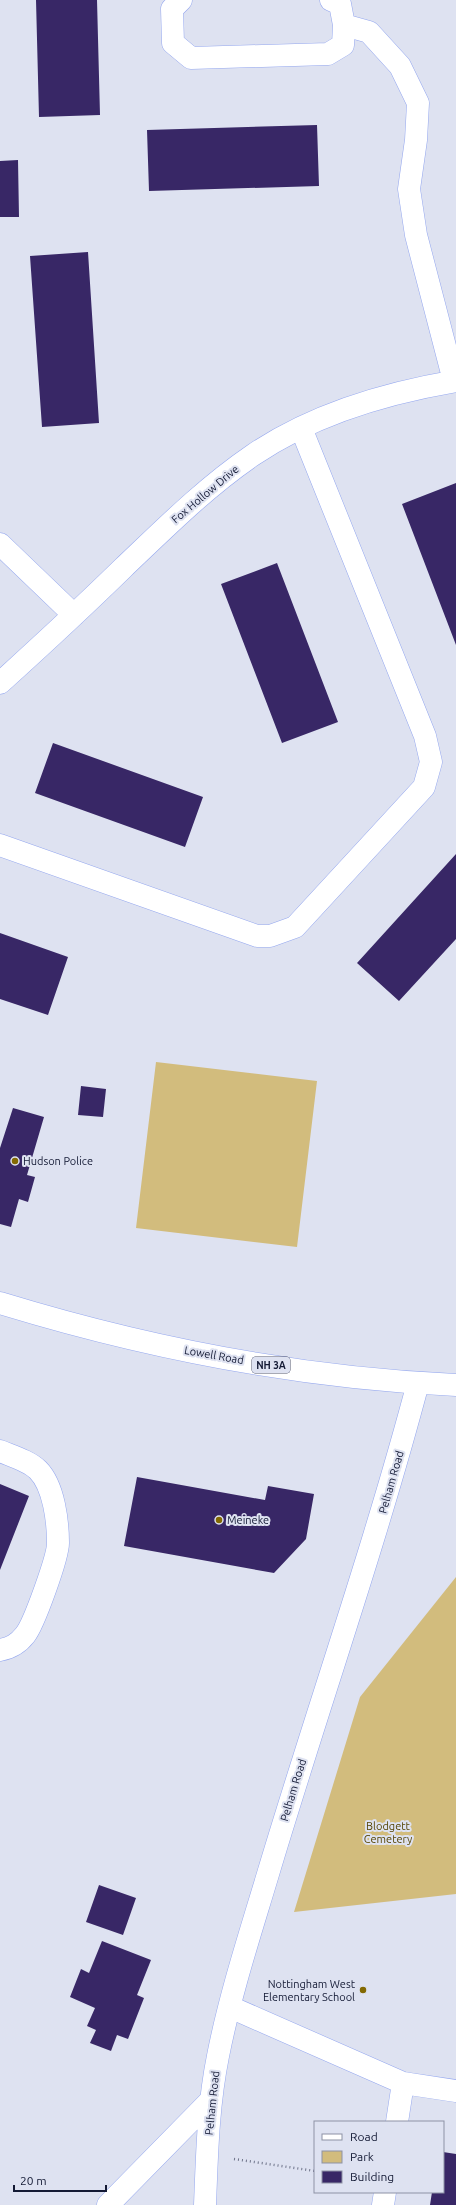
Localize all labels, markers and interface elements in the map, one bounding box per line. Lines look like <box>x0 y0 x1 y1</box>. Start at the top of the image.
street label: Fox Hollow Drive <box>169 463 241 525</box>
place label: Hudson Police <box>23 1155 93 1167</box>
marker: Hudson Police <box>10 1156 20 1166</box>
street label: Lowell Road <box>183 1344 245 1366</box>
road number: NH 3A <box>252 1357 290 1373</box>
street label: Pelham Road <box>376 1449 406 1515</box>
place label: Meineke <box>227 1514 269 1526</box>
marker: Meineke <box>214 1515 224 1525</box>
street label: Pelham Road <box>278 1757 308 1823</box>
park label: Blodgett Cemetery <box>364 1820 413 1845</box>
place label: Nottingham West Elementary School <box>263 1978 356 2003</box>
marker: Nottingham West Elementary School <box>358 1985 368 1995</box>
street label: Pelham Road <box>203 2070 221 2136</box>
legend <box>314 2121 444 2193</box>
text: Road <box>350 2130 378 2143</box>
text: Park <box>350 2150 374 2163</box>
scale bar <box>14 2167 106 2193</box>
text: Building <box>350 2170 394 2183</box>
text: 20 m <box>20 2174 47 2187</box>

